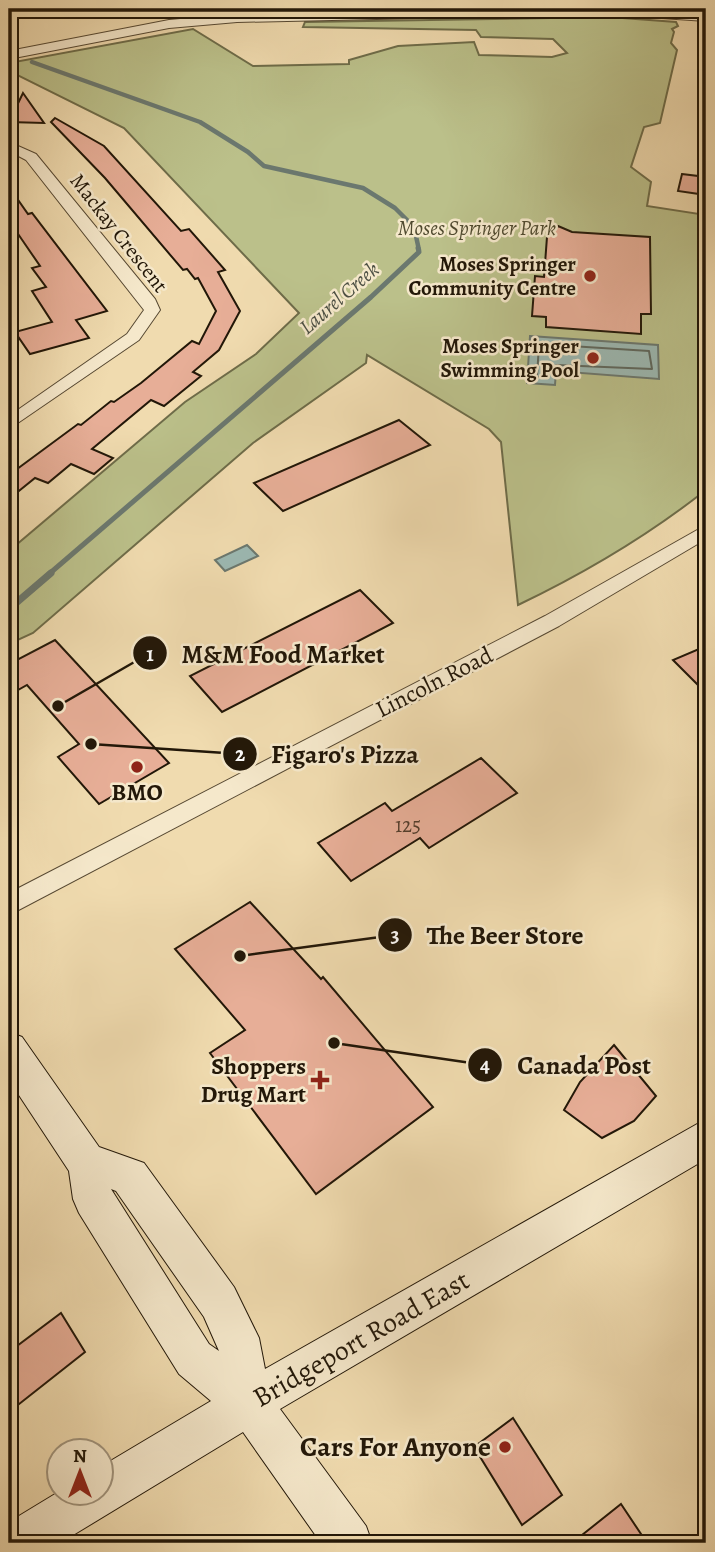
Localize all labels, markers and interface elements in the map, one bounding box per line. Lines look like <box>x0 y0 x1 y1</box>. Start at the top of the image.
street label: Mackay Crescent <box>64 168 174 298</box>
park label: Moses Springer Park <box>398 214 556 242</box>
place label: Moses Springer Community Centre <box>408 250 576 302</box>
water label: Laurel Creek <box>293 256 385 340</box>
marker: Moses Springer Community Centre <box>582 268 598 284</box>
place label: Moses Springer Swimming Pool <box>440 332 579 384</box>
marker: Moses Springer Swimming Pool <box>585 350 601 366</box>
callout: M&M Food Market <box>132 630 398 677</box>
text: M&M Food Market <box>181 637 385 672</box>
street label: Lincoln Road <box>370 639 498 725</box>
text: 1 <box>146 640 154 668</box>
callout: Figaro's Pizza <box>222 730 433 777</box>
text: Figaro's Pizza <box>271 737 419 772</box>
text: 2 <box>235 740 245 768</box>
marker: BMO <box>129 759 145 775</box>
place label: BMO <box>111 776 163 808</box>
house number: 125 <box>395 811 421 839</box>
callout: The Beer Store <box>378 911 598 958</box>
text: The Beer Store <box>426 918 584 953</box>
text: 3 <box>390 921 400 949</box>
callout: Canada Post <box>468 1041 664 1088</box>
text: Canada Post <box>517 1048 651 1083</box>
place label: Shoppers Drug Mart <box>201 1050 306 1110</box>
text: 4 <box>480 1051 490 1079</box>
marker: Shoppers Drug Mart <box>312 1072 328 1088</box>
street label: Bridgeport Road East <box>246 1261 476 1417</box>
place label: Cars For Anyone <box>300 1428 491 1466</box>
north arrow <box>46 1436 116 1506</box>
marker: Cars For Anyone <box>497 1439 513 1455</box>
text: N <box>73 1443 87 1469</box>

